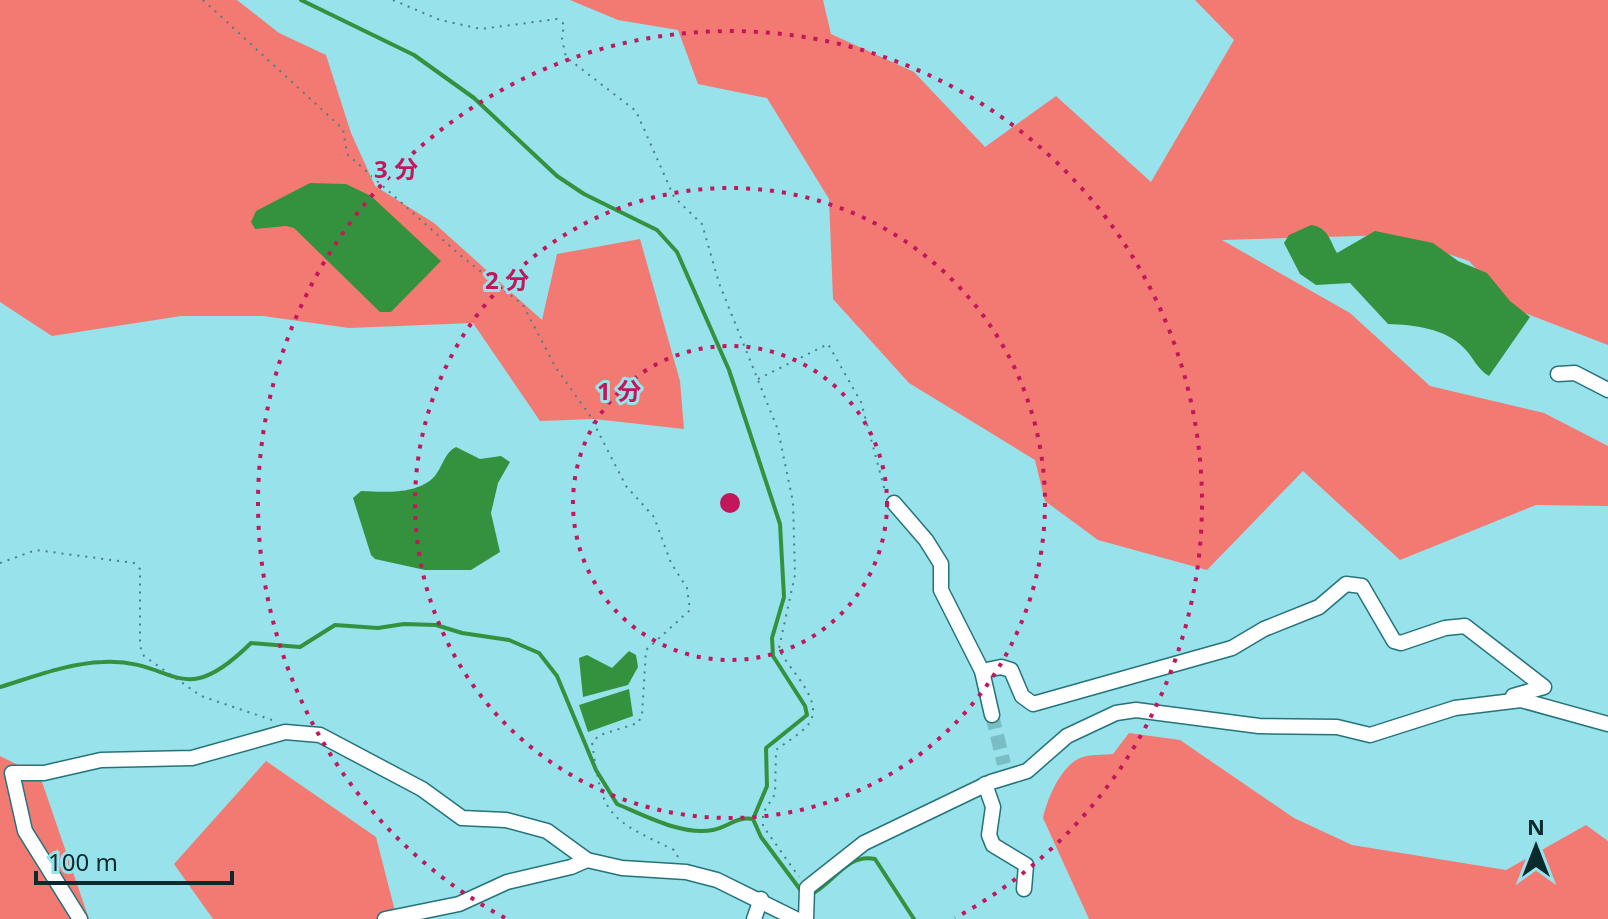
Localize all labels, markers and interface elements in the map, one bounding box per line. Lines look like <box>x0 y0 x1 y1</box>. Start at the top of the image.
text: 3 分 <box>374 152 418 185</box>
text: 2 分 <box>485 263 529 296</box>
text: 1 分 <box>597 374 641 407</box>
centre of rings <box>716 489 744 517</box>
north arrow <box>1496 807 1576 887</box>
text: N <box>1527 811 1545 841</box>
scale bar <box>36 835 232 885</box>
text: 100 m <box>48 845 118 878</box>

